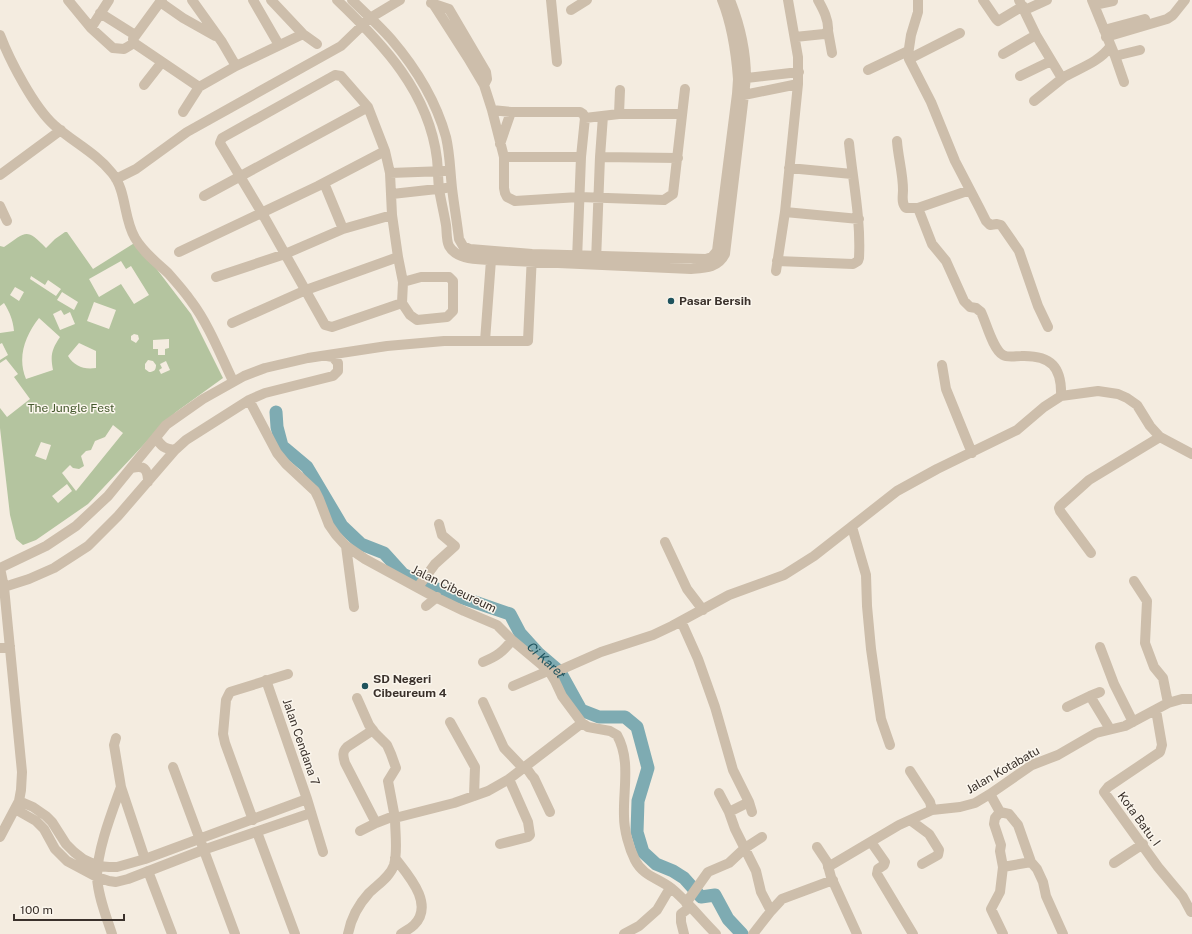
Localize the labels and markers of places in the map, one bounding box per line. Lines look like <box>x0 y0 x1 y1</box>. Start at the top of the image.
place label: Pasar Bersih <box>679 294 751 308</box>
marker: Pasar Bersih <box>666 296 676 306</box>
place label: SD Negeri Cibeureum 4 <box>373 672 447 700</box>
marker: SD Negeri Cibeureum 4 <box>360 681 370 691</box>

